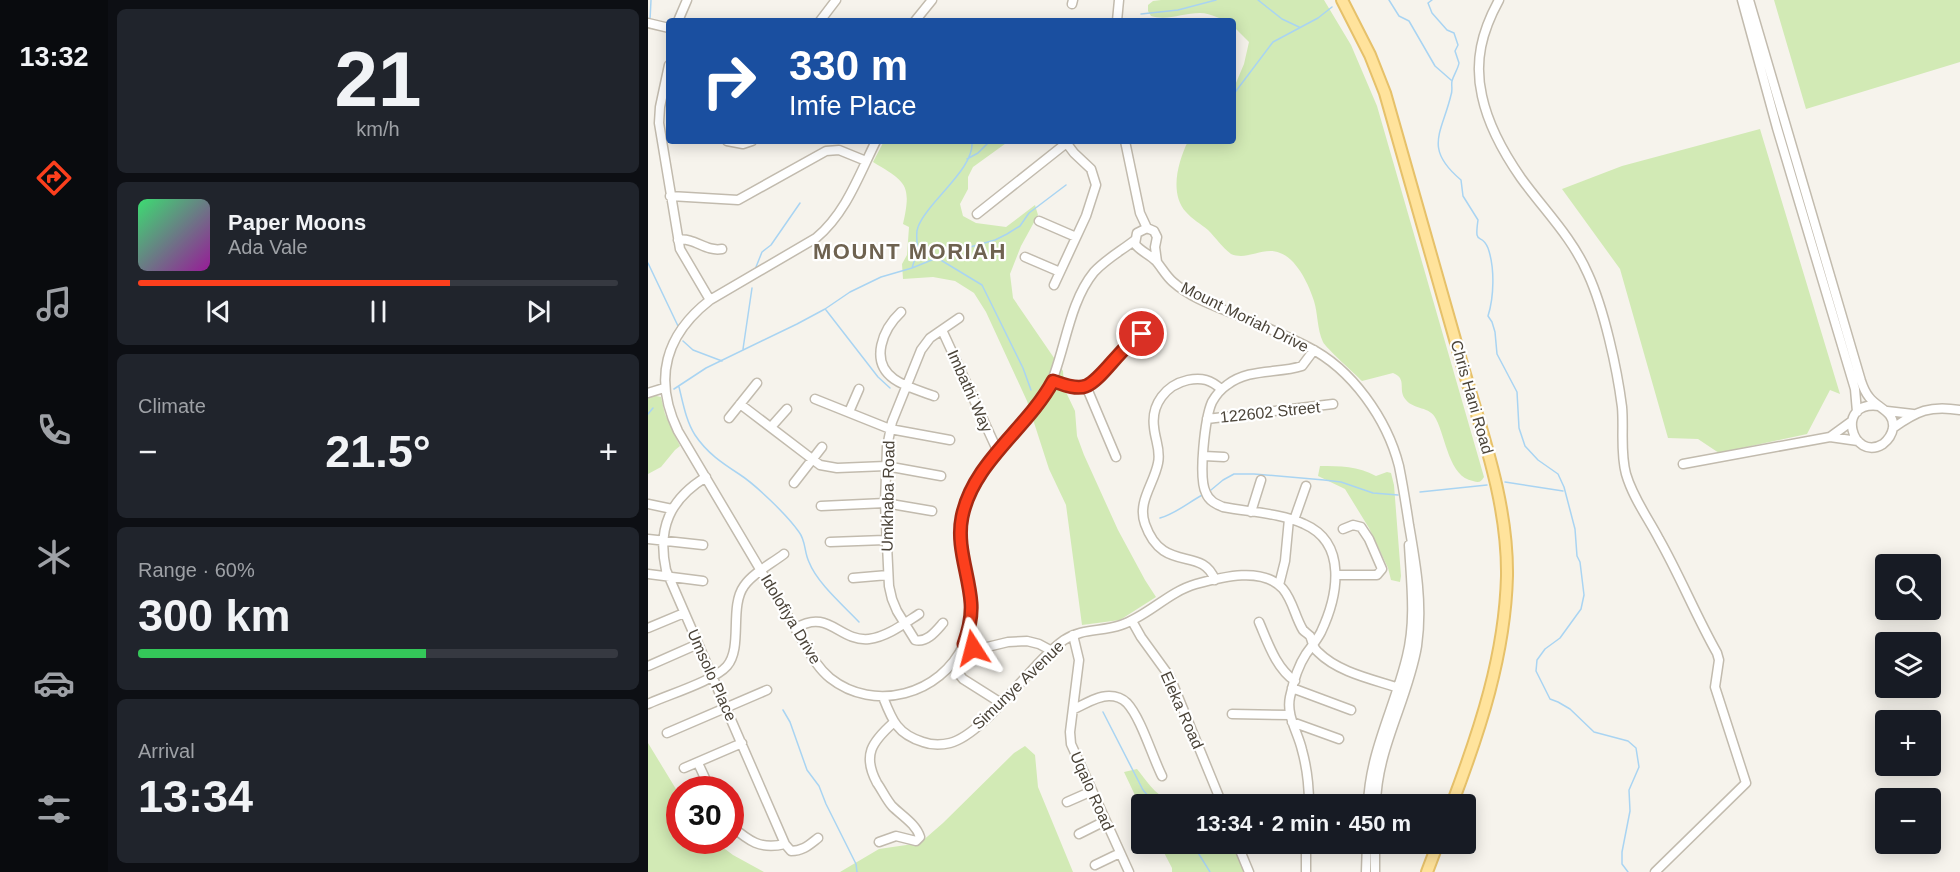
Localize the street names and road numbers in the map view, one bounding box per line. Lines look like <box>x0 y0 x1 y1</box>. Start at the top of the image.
street label: Mount Moriah Drive <box>1179 279 1312 355</box>
street label: Chris Hani Road <box>1448 338 1496 456</box>
street label: Imbathi Way <box>944 347 996 435</box>
street label: 122602 Street <box>1219 398 1321 426</box>
street label: Umkhaba Road <box>879 440 897 552</box>
street label: Idolofiya Drive <box>758 571 824 667</box>
street label: Umsolo Place <box>684 626 740 724</box>
street label: Simunye Avenue <box>969 637 1067 733</box>
street label: Eleka Road <box>1157 669 1207 751</box>
street label: Uqalo Road <box>1067 749 1117 833</box>

